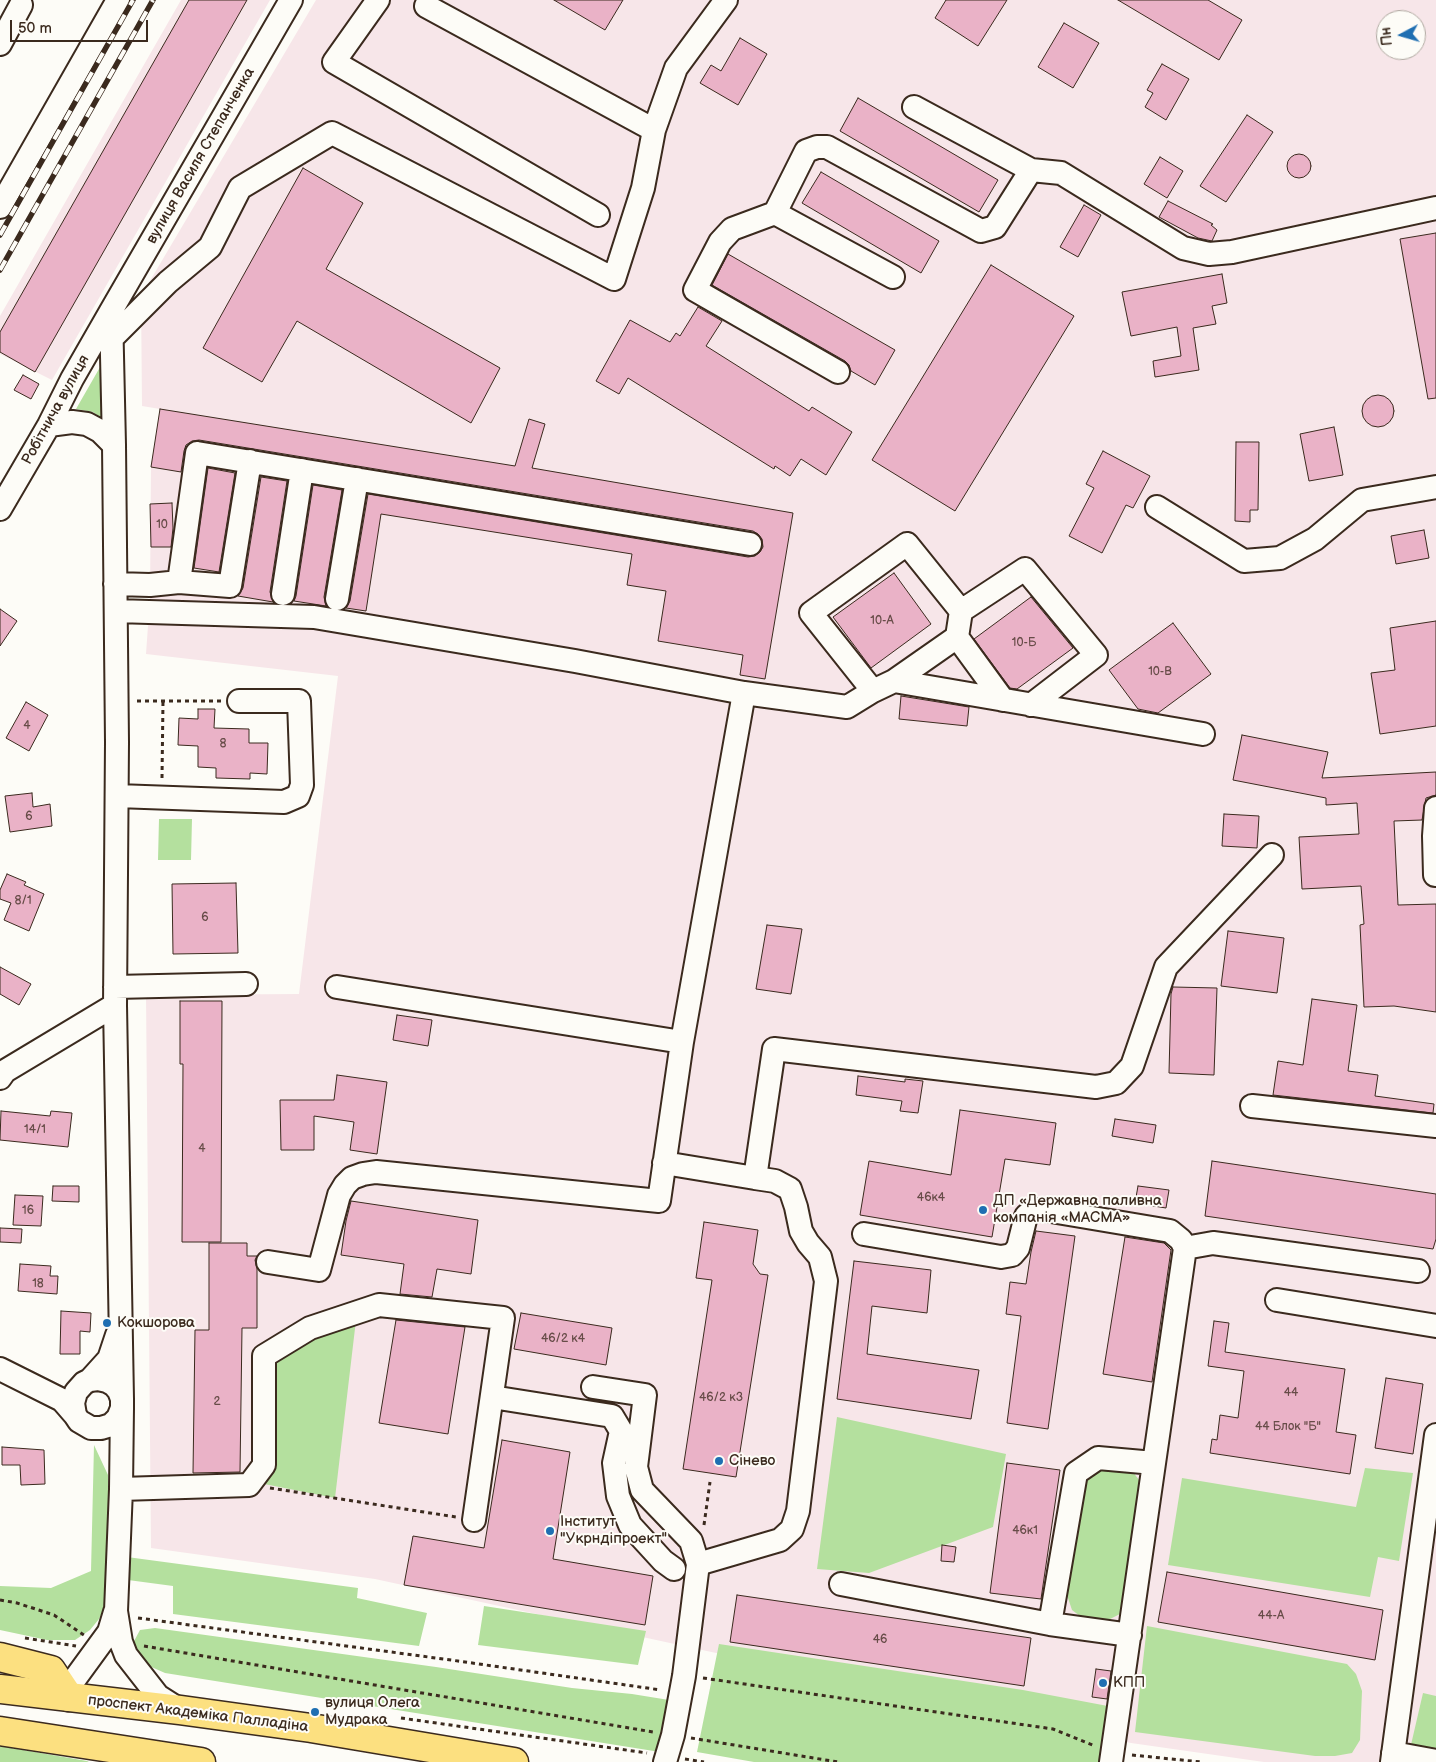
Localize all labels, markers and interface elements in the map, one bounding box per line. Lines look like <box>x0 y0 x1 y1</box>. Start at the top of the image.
scale bar <box>12 10 150 42</box>
north arrow <box>1376 10 1426 60</box>
text: 50 m <box>18 19 52 38</box>
text: Пн <box>1377 26 1396 47</box>
street label: вулиця Василя Степанченка <box>143 65 259 247</box>
street label: Робітнича вулиця <box>18 352 94 468</box>
house number: 10 <box>156 518 168 532</box>
house number: 10-А <box>870 614 894 628</box>
house number: 10-Б <box>1012 636 1036 650</box>
house number: 10-В <box>1148 665 1172 679</box>
house number: 4 <box>23 719 31 733</box>
house number: 8 <box>220 737 226 751</box>
house number: 6 <box>25 810 33 824</box>
house number: 8/1 <box>14 894 32 908</box>
house number: 6 <box>201 911 209 925</box>
house number: 14/1 <box>24 1123 46 1137</box>
house number: 4 <box>198 1142 206 1156</box>
house number: 46к4 <box>917 1191 945 1205</box>
place label: ДП «Державна паливна компанія «МАСМА» <box>993 1192 1162 1227</box>
house number: 16 <box>22 1204 34 1218</box>
marker: ДП «Державна паливна компанія «МАСМА» <box>977 1204 989 1216</box>
house number: 18 <box>32 1277 44 1291</box>
place label: Кокшорова <box>117 1314 195 1332</box>
marker: Кокшорова <box>101 1317 113 1329</box>
house number: 46/2 к4 <box>541 1332 585 1346</box>
house number: 44 <box>1284 1386 1298 1400</box>
house number: 46/2 к3 <box>699 1391 743 1405</box>
house number: 2 <box>213 1395 221 1409</box>
house number: 44 Блок "Б" <box>1255 1420 1321 1434</box>
place label: Сінево <box>729 1452 775 1470</box>
marker: Сінево <box>713 1455 725 1467</box>
place label: Інститут "Укрндіпроект" <box>560 1513 667 1548</box>
house number: 46к1 <box>1012 1524 1038 1538</box>
marker: Інститут "Укрндіпроект" <box>544 1525 556 1537</box>
house number: 44-А <box>1258 1609 1284 1623</box>
house number: 46 <box>873 1633 887 1647</box>
place label: КПП <box>1113 1674 1145 1692</box>
marker: КПП <box>1097 1677 1109 1689</box>
street label: проспект Академіка Палладіна <box>87 1692 309 1736</box>
place label: вулиця Олега Мудрака <box>325 1694 420 1729</box>
marker: вулиця Олега Мудрака <box>309 1706 321 1718</box>

